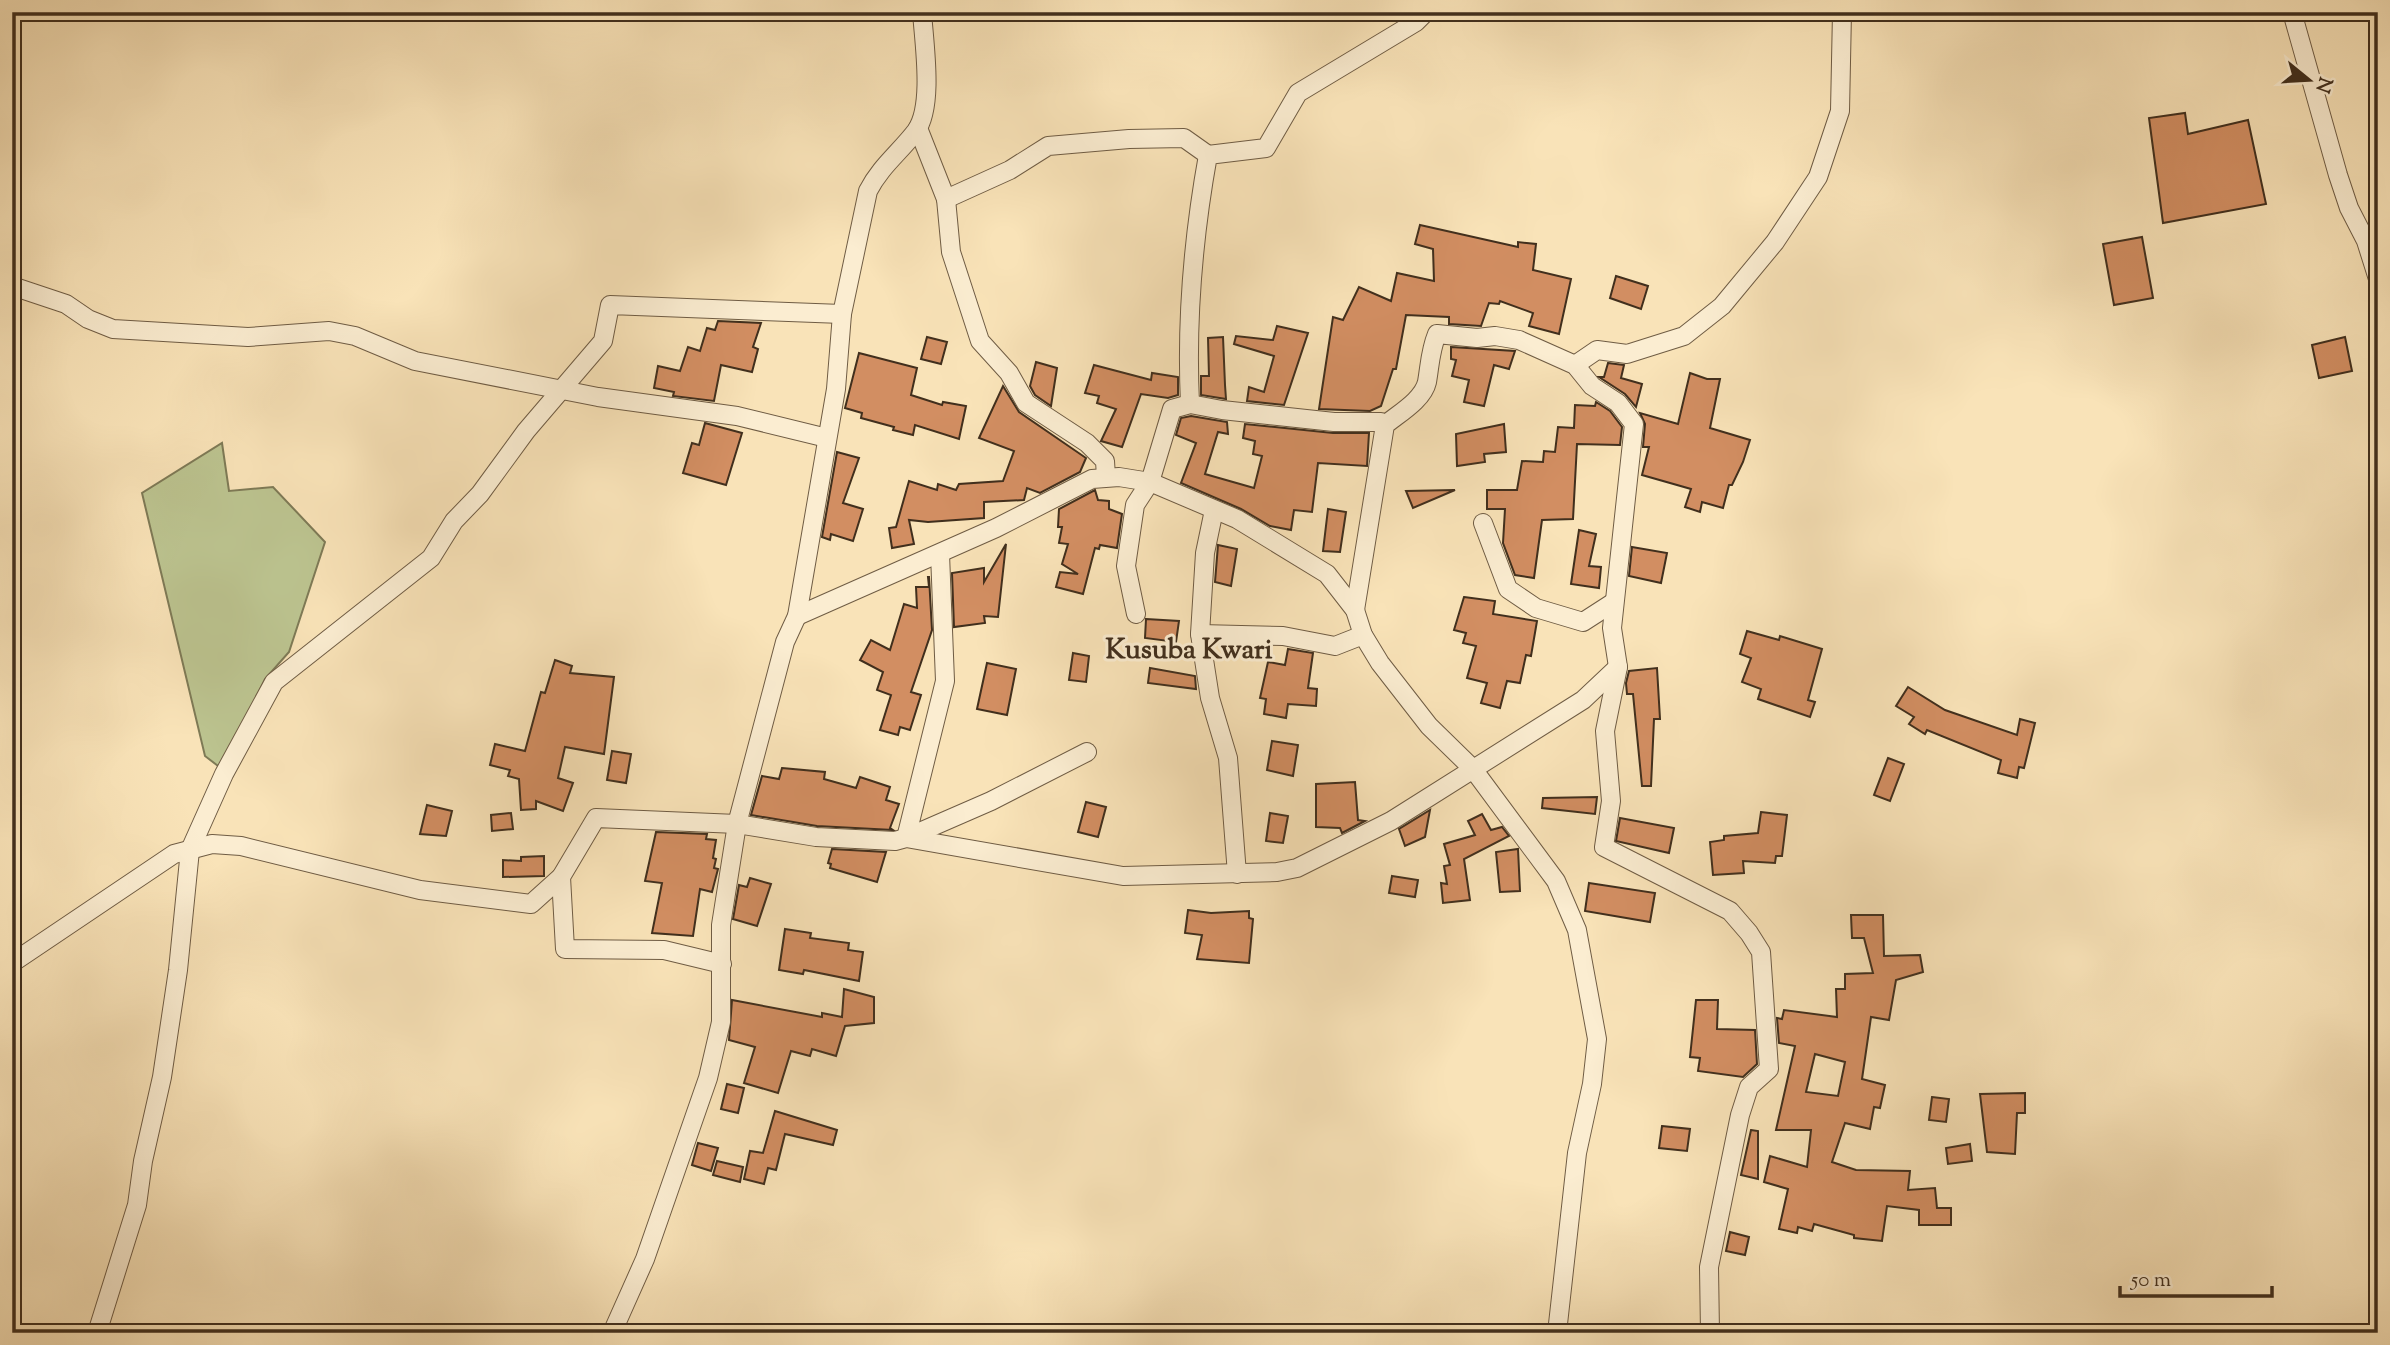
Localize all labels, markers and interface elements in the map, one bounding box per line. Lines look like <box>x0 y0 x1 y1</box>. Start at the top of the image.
north arrow <box>2274 46 2344 116</box>
text: N <box>2308 73 2338 96</box>
district label: Kusuba Kwari <box>1105 631 1273 671</box>
scale bar <box>2120 1254 2273 1298</box>
text: 50 m <box>2130 1266 2171 1296</box>

